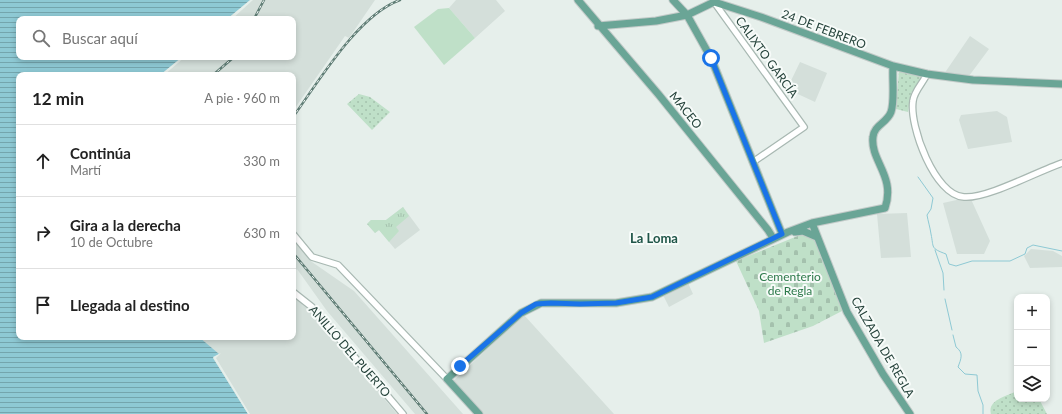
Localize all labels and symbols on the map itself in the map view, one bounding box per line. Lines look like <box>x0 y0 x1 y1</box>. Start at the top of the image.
street label: 24 DE FEBRERO <box>780 6 869 52</box>
street label: CALIXTO GARCÍA <box>733 14 802 101</box>
route start <box>702 49 720 67</box>
street label: MACEO <box>667 88 706 132</box>
district label: La Loma <box>630 230 678 246</box>
park label: Cementerio de Regla <box>759 269 821 298</box>
street label: CALZADA DE REGLA <box>848 294 918 401</box>
street label: ANILLO DEL PUERTO <box>306 302 394 400</box>
route end <box>451 357 469 375</box>

